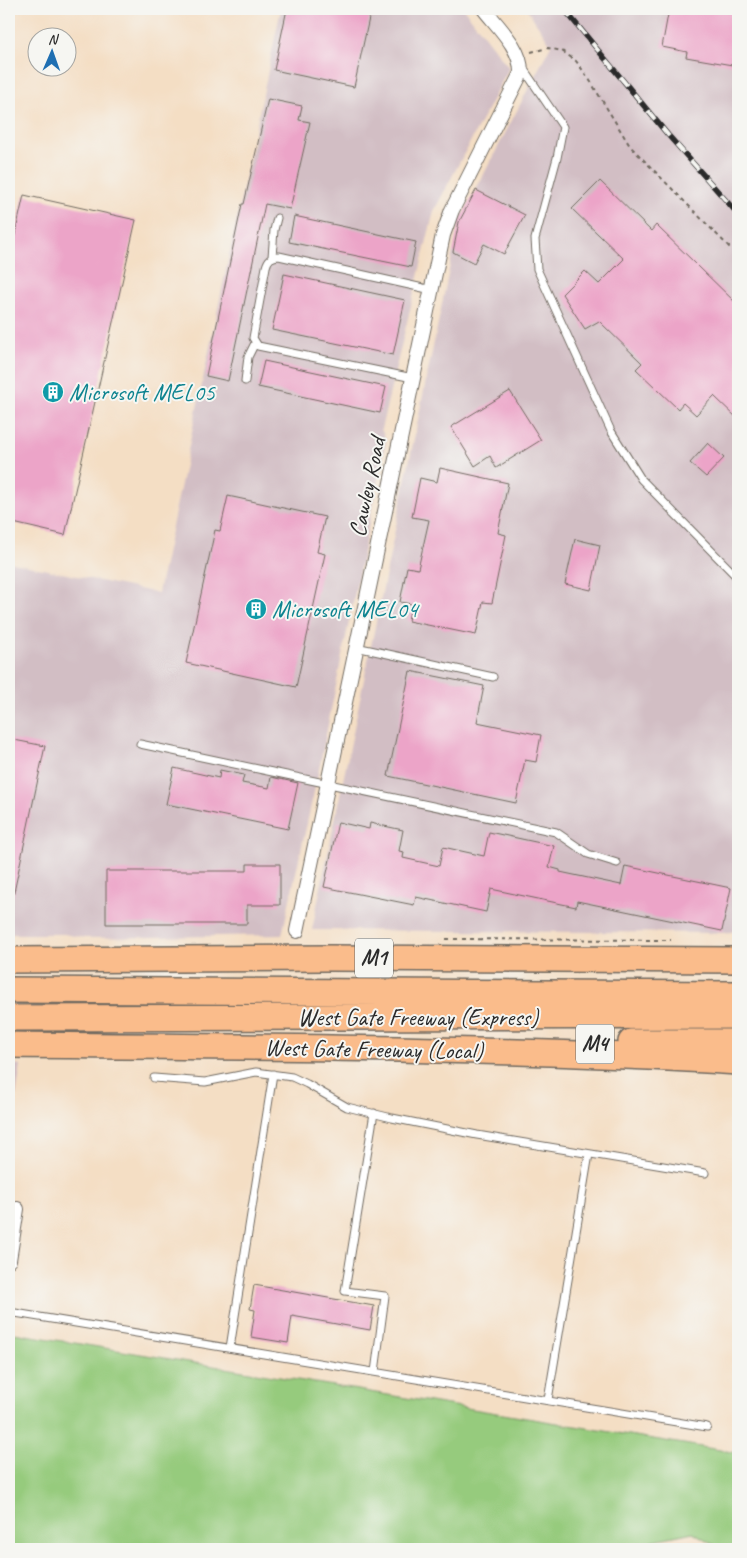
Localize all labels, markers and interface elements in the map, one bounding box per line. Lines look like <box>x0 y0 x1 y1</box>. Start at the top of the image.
north arrow <box>28 28 78 78</box>
text: N <box>48 31 59 48</box>
place label: Microsoft MEL05 <box>69 377 216 407</box>
building icon: Microsoft MEL05 <box>41 380 65 404</box>
street label: Cawley Road <box>342 431 393 539</box>
place label: Microsoft MEL04 <box>272 594 420 624</box>
building icon: Microsoft MEL04 <box>244 597 268 621</box>
road number: M1 <box>355 938 393 978</box>
street label: West Gate Freeway (Express) <box>298 1002 539 1032</box>
road number: M4 <box>576 1024 614 1064</box>
street label: West Gate Freeway (Local) <box>265 1032 484 1066</box>

